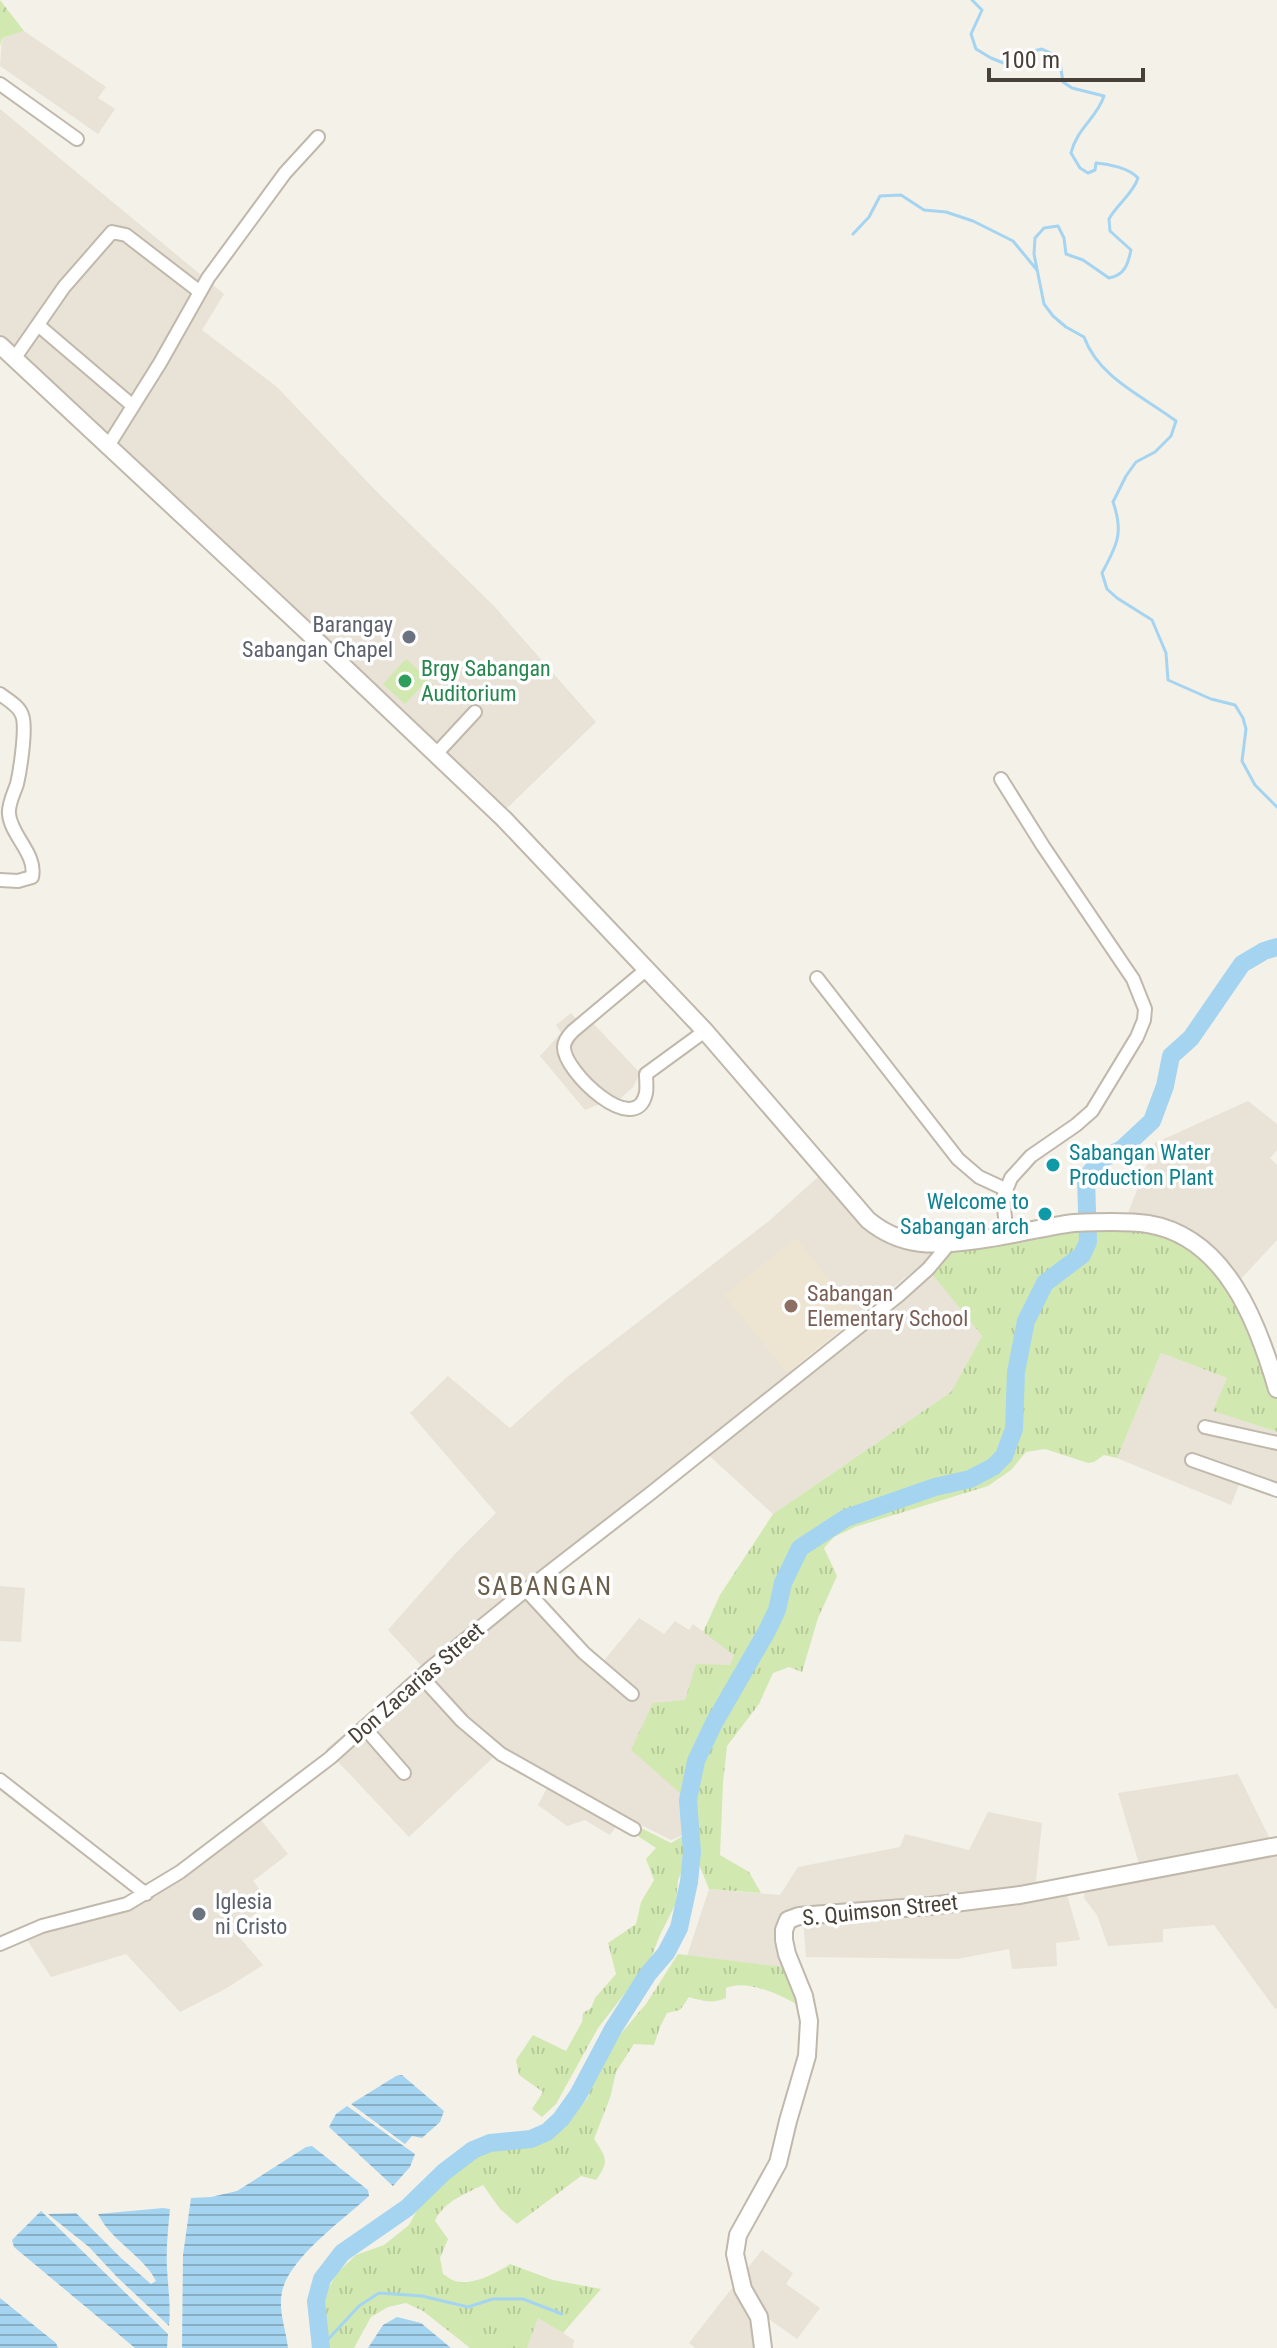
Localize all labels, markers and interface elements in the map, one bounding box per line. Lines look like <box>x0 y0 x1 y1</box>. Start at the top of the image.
scale bar <box>989 32 1143 82</box>
text: 100 m <box>1001 46 1060 74</box>
place label: Barangay Sabangan Chapel <box>242 612 393 662</box>
marker: Barangay Sabangan Chapel <box>400 628 418 646</box>
place label: Brgy Sabangan Auditorium <box>421 656 551 706</box>
marker: Brgy Sabangan Auditorium <box>396 672 414 690</box>
place label: Sabangan Water Production Plant <box>1069 1140 1214 1190</box>
marker: Sabangan Water Production Plant <box>1044 1156 1062 1174</box>
place label: Welcome to Sabangan arch <box>900 1189 1029 1239</box>
marker: Welcome to Sabangan arch <box>1036 1205 1054 1223</box>
place label: Sabangan Elementary School <box>807 1281 968 1331</box>
marker: Sabangan Elementary School <box>782 1297 800 1315</box>
district label: SABANGAN <box>477 1571 613 1601</box>
street label: Don Zacarias Street <box>343 1617 489 1749</box>
place label: Iglesia ni Cristo <box>215 1889 287 1939</box>
street label: S. Quimson Street <box>801 1889 959 1931</box>
marker: Iglesia ni Cristo <box>190 1905 208 1923</box>

